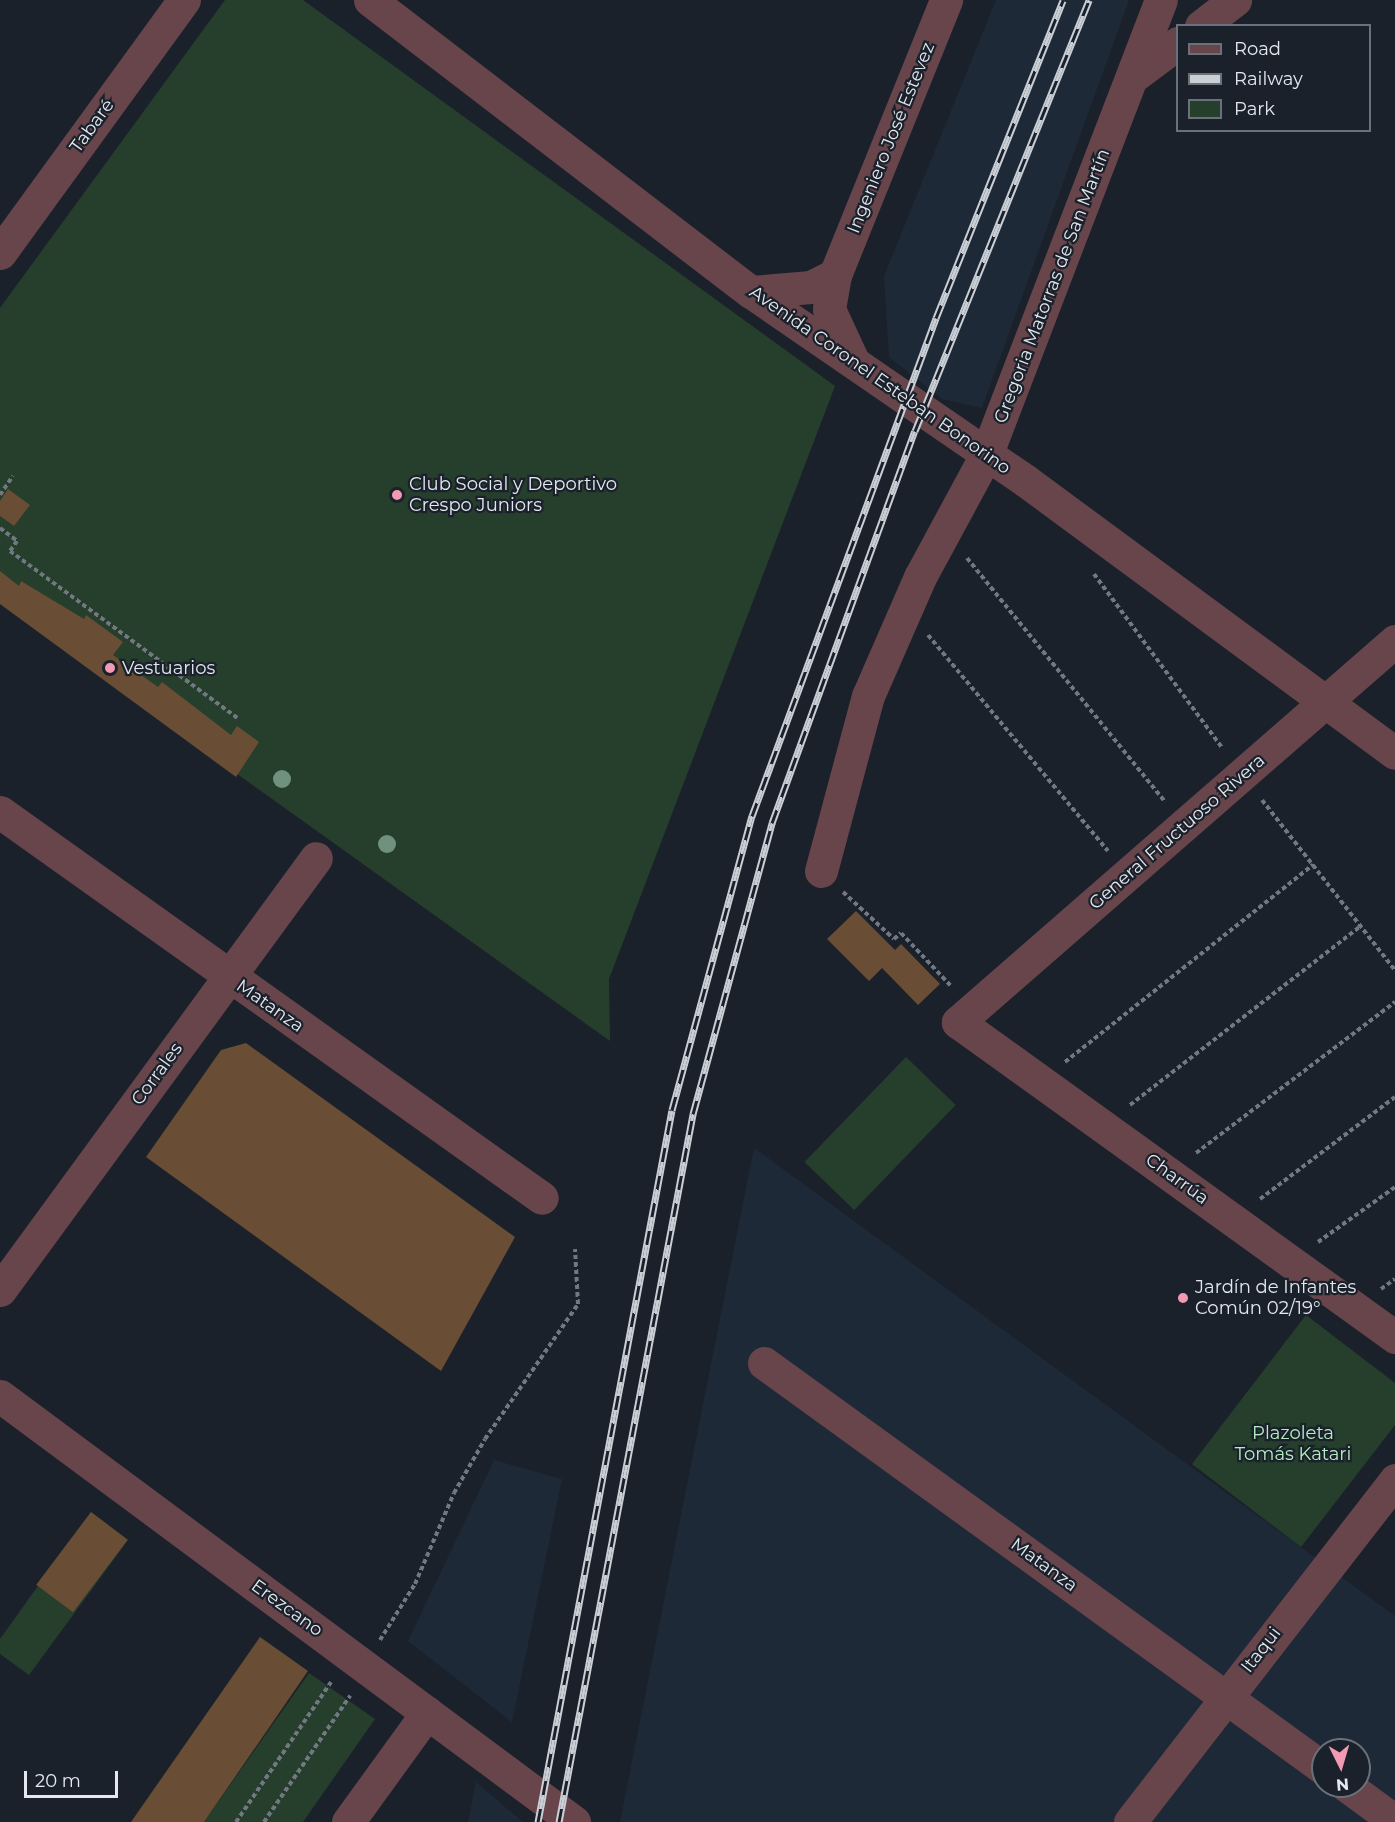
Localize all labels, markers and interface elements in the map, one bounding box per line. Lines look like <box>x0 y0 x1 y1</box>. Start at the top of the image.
legend <box>1176 24 1371 132</box>
text: Road <box>1234 38 1281 60</box>
street label: Ingeniero José Estevez <box>843 39 939 237</box>
text: Railway <box>1234 68 1303 90</box>
street label: Tabaré <box>65 95 119 157</box>
text: Park <box>1234 98 1275 120</box>
street label: Gregoria Matorras de San Martín <box>990 146 1114 426</box>
street label: Avenida Coronel Esteban Bonorino <box>745 281 1015 479</box>
place label: Club Social y Deportivo Crespo Juniors <box>409 474 617 516</box>
marker: Club Social y Deportivo Crespo Juniors <box>390 488 404 502</box>
place label: Vestuarios <box>122 657 215 679</box>
marker: Vestuarios <box>103 661 117 675</box>
street label: General Fructuoso Rivera <box>1085 750 1269 914</box>
street label: Matanza <box>232 975 308 1037</box>
street label: Corrales <box>127 1038 187 1110</box>
street label: Charrúa <box>1141 1149 1213 1209</box>
place label: Jardín de Infantes Común 02/19° <box>1195 1277 1356 1320</box>
marker: Jardín de Infantes Común 02/19° <box>1176 1291 1190 1305</box>
park label: Plazoleta Tomás Katari <box>1235 1423 1351 1466</box>
street label: Matanza <box>1006 1534 1082 1596</box>
street label: Erezcano <box>247 1575 327 1641</box>
street label: Itaqui <box>1236 1623 1286 1677</box>
north arrow <box>1311 1738 1371 1798</box>
scale bar <box>27 1759 122 1797</box>
text: 20 m <box>35 1770 81 1792</box>
text: N <box>1335 1774 1350 1794</box>

